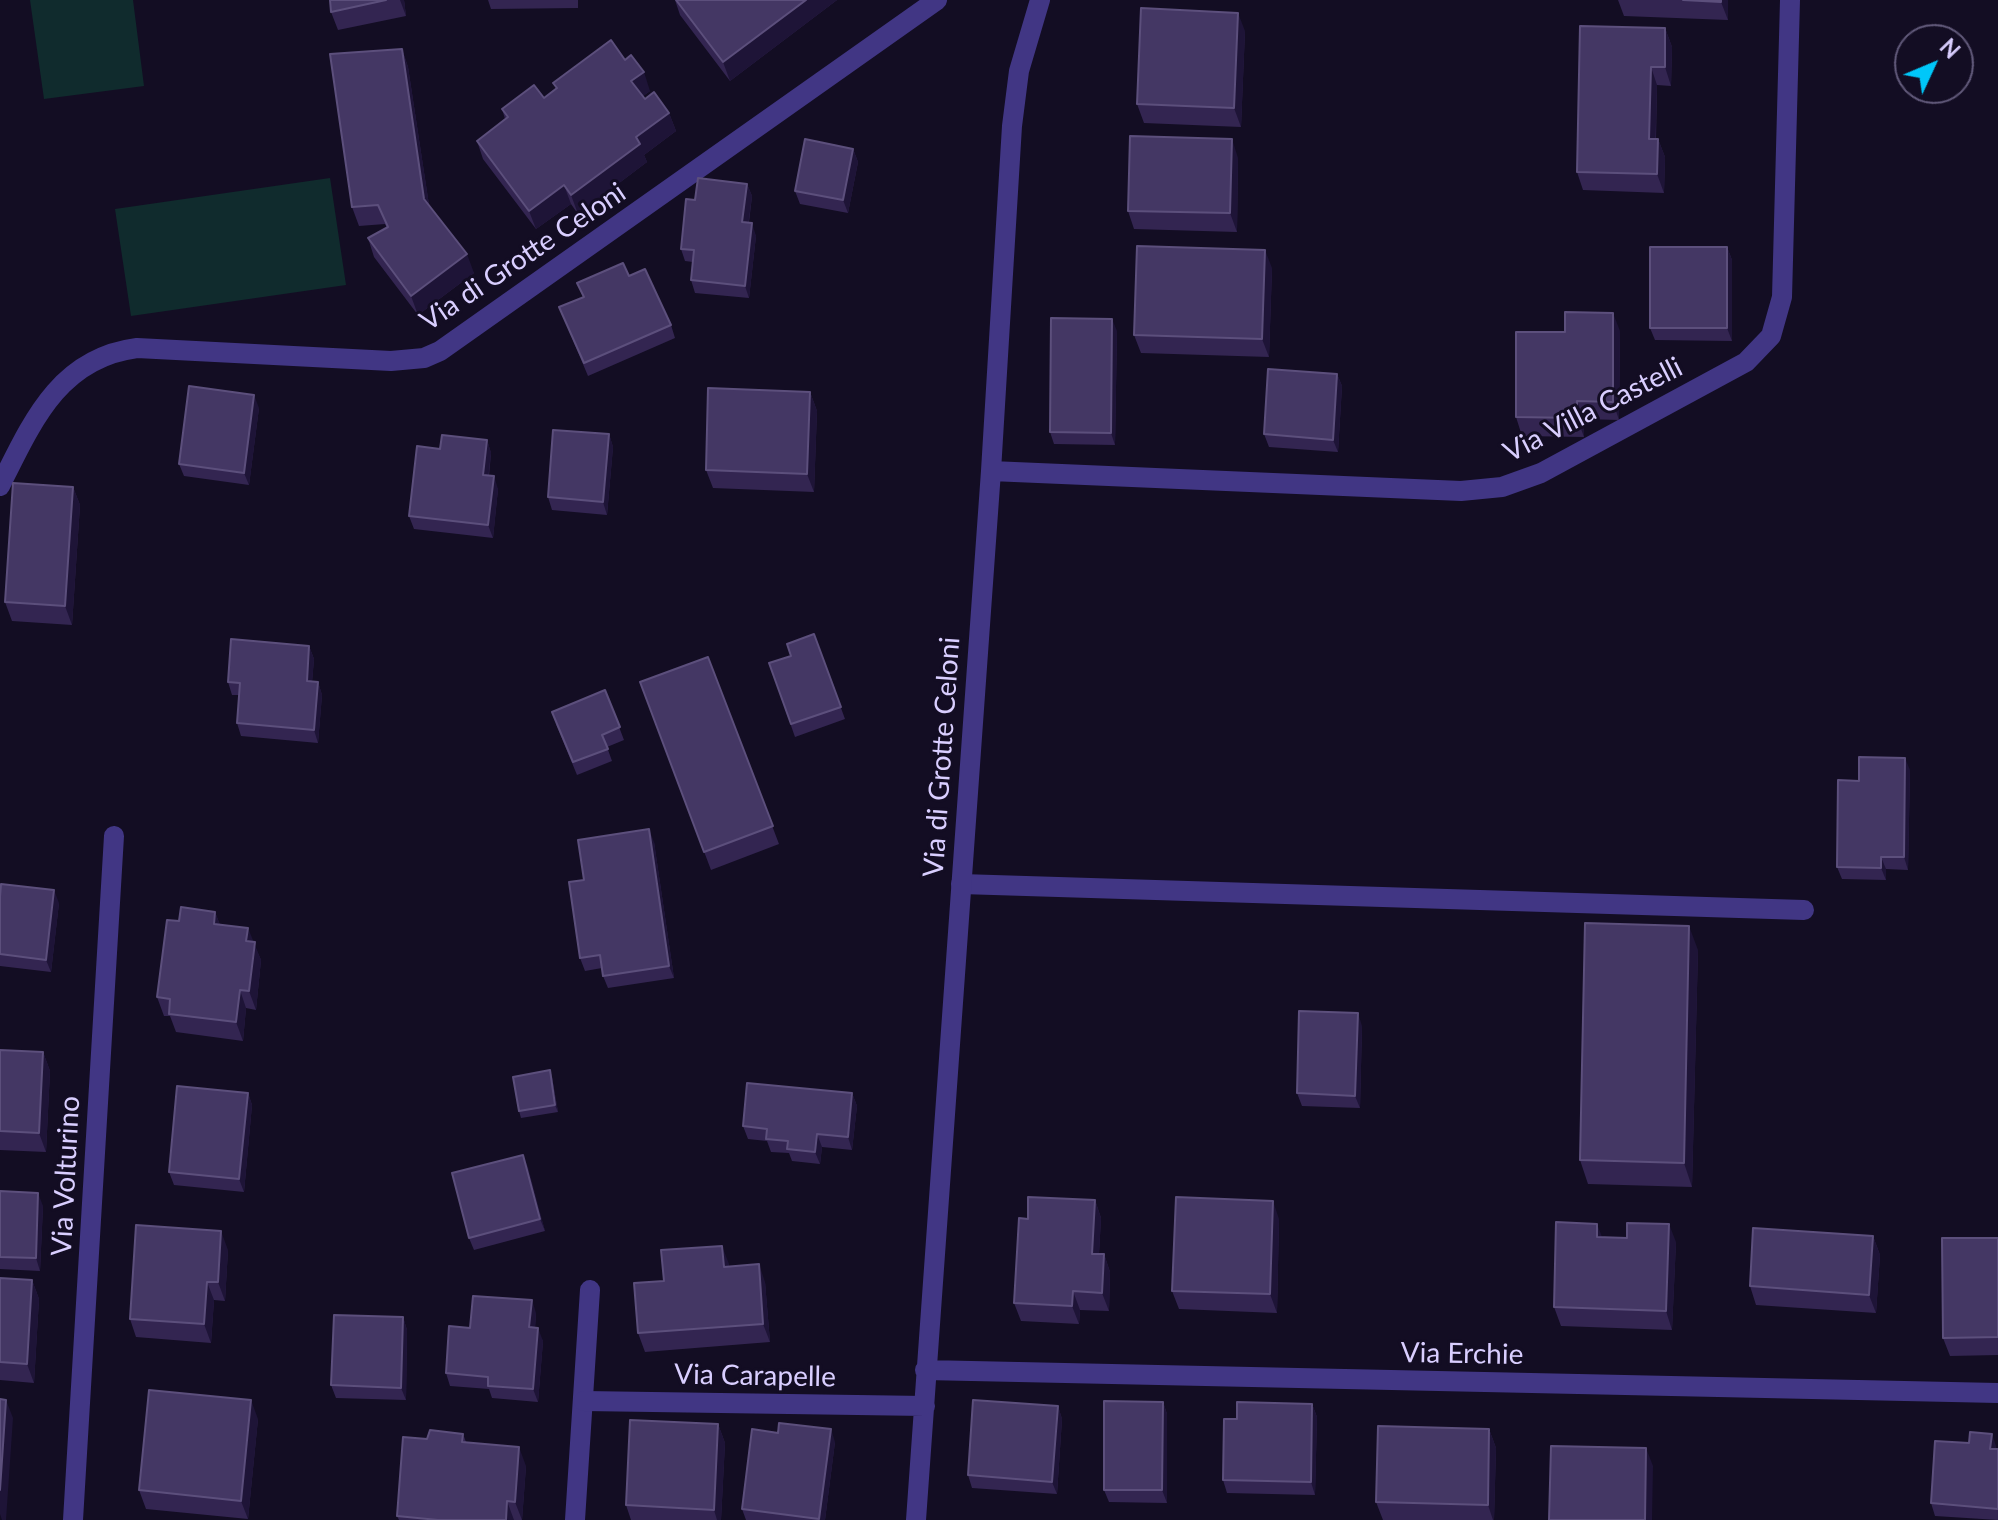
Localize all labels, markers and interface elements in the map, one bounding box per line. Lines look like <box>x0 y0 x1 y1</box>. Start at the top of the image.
north arrow <box>1894 24 1974 104</box>
text: N <box>1935 33 1966 64</box>
street label: Via di Grotte Celoni <box>414 176 632 338</box>
street label: Via Villa Castelli <box>1498 351 1688 469</box>
street label: Via di Grotte Celoni <box>917 636 967 878</box>
street label: Via Volturino <box>45 1095 87 1257</box>
street label: Via Erchie <box>1400 1336 1524 1372</box>
street label: Via Carapelle <box>674 1358 836 1394</box>

